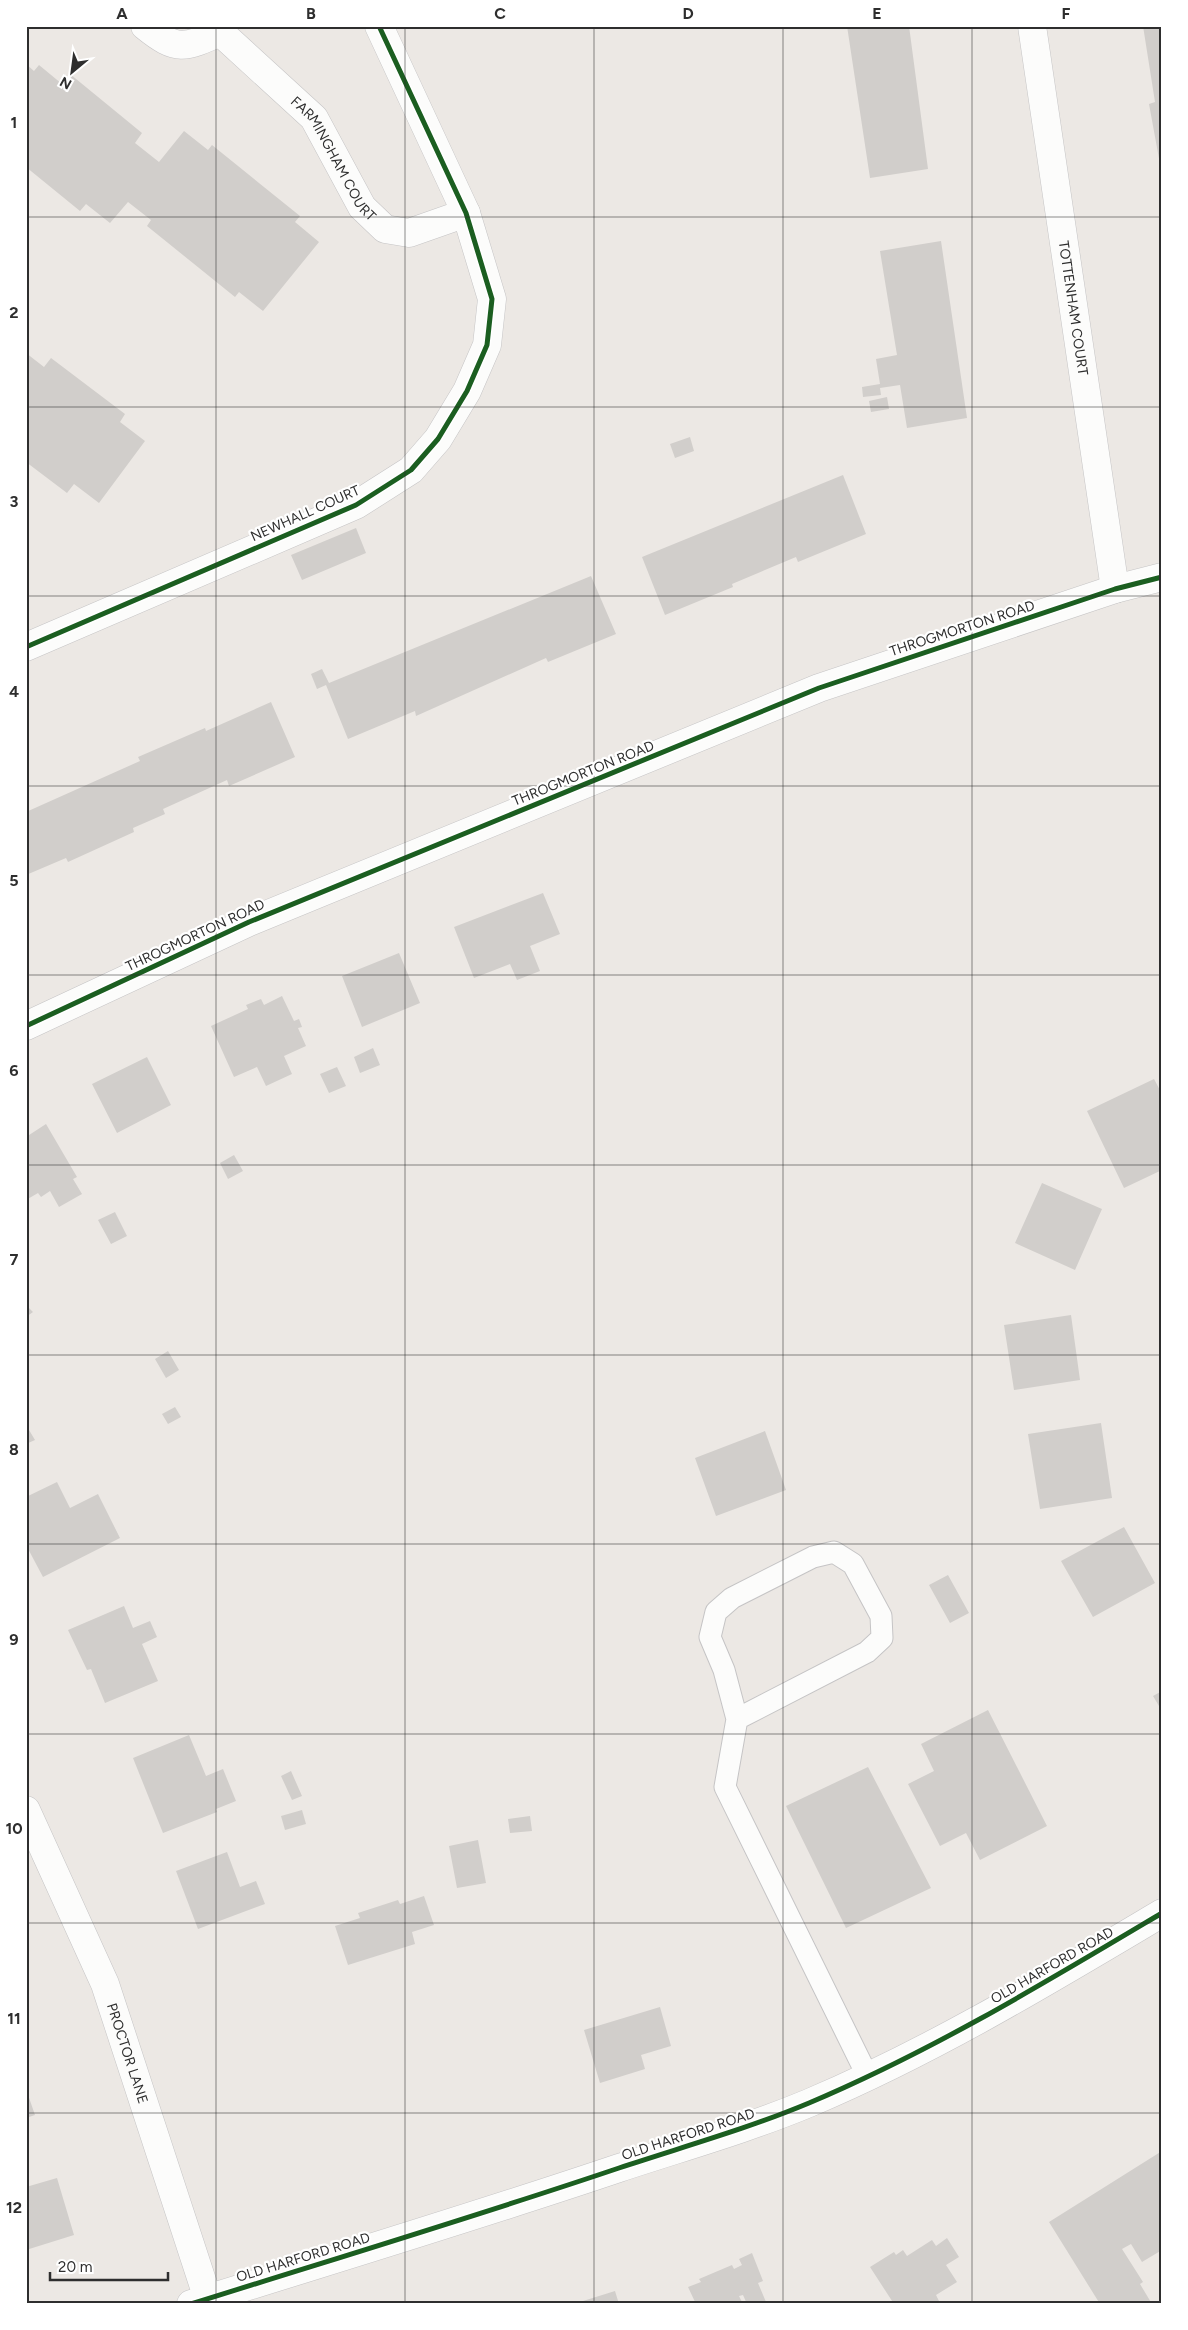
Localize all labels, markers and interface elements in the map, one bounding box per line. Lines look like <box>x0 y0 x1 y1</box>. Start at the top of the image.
text: A <box>116 4 128 23</box>
text: B <box>306 4 316 23</box>
text: C <box>494 4 506 23</box>
text: D <box>682 4 694 23</box>
text: E <box>872 4 882 23</box>
text: F <box>1062 4 1071 23</box>
north arrow <box>48 48 98 98</box>
text: N <box>57 73 75 93</box>
street label: FARMINGHAM COURT <box>287 93 380 225</box>
text: 1 <box>11 113 17 132</box>
street label: TOTTENHAM COURT <box>1055 240 1091 377</box>
text: 2 <box>9 303 19 322</box>
street label: NEWHALL COURT <box>248 482 363 545</box>
text: 3 <box>10 492 19 511</box>
street label: THROGMORTON ROAD <box>887 597 1037 660</box>
text: 4 <box>9 682 19 701</box>
street label: THROGMORTON ROAD <box>510 737 657 810</box>
text: 5 <box>9 871 19 890</box>
street label: THROGMORTON ROAD <box>123 896 267 975</box>
text: 6 <box>9 1061 19 1080</box>
text: 7 <box>10 1250 19 1269</box>
text: 8 <box>9 1440 19 1459</box>
text: 9 <box>9 1630 19 1649</box>
text: 10 <box>5 1819 23 1838</box>
street label: OLD HARFORD ROAD <box>988 1923 1117 2008</box>
street label: PROCTOR LANE <box>103 2001 152 2106</box>
text: 11 <box>7 2009 21 2028</box>
street label: OLD HARFORD ROAD <box>619 2105 757 2164</box>
text: 12 <box>6 2198 22 2217</box>
street label: OLD HARFORD ROAD <box>234 2229 372 2286</box>
scale bar <box>50 2250 168 2282</box>
text: 20 m <box>58 2258 92 2276</box>

